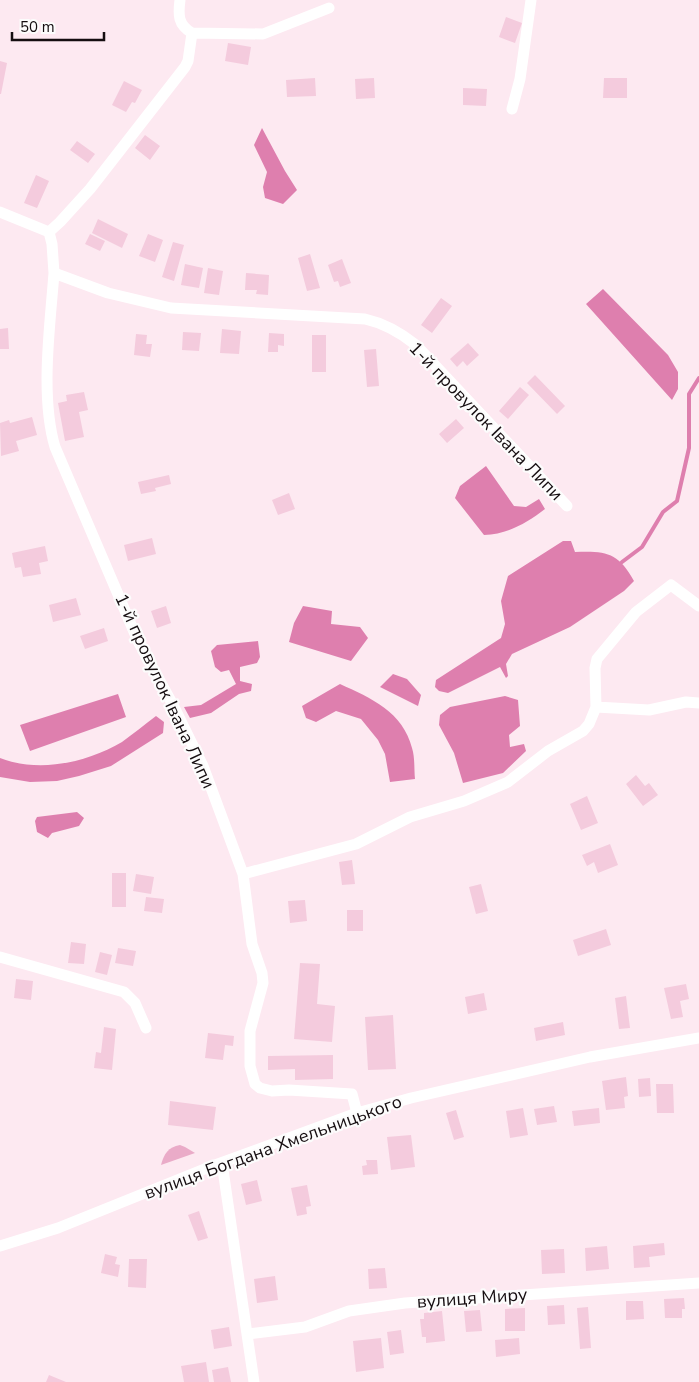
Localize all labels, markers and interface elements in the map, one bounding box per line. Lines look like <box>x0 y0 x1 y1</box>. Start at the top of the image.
scale bar <box>12 10 105 42</box>
text: 50 m <box>20 17 55 37</box>
street label: 1-й провулок Івана Липи <box>404 336 568 506</box>
street label: 1-й провулок Івана Липи <box>109 590 221 792</box>
street label: вулиця Богдана Хмельницького <box>141 1089 405 1205</box>
street label: вулиця Миру <box>416 1282 529 1314</box>

